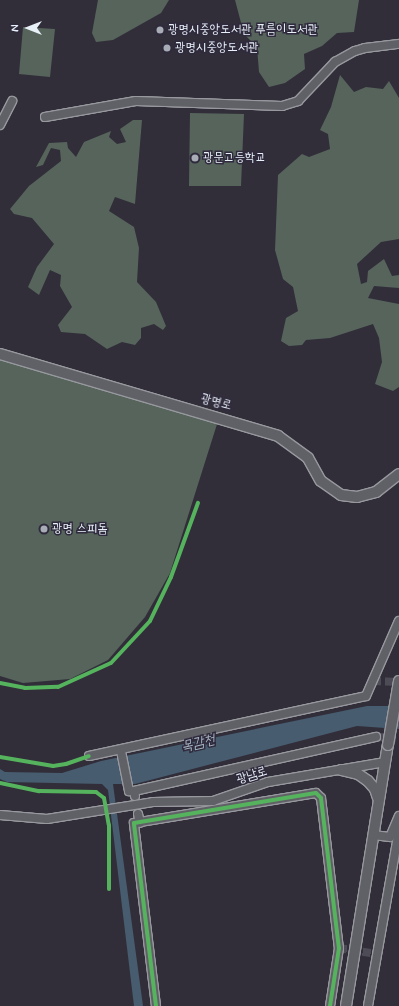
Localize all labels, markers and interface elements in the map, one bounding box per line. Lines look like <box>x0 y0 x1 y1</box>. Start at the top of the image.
north arrow <box>8 8 48 48</box>
place label: 광명시중앙도서관 푸름이도서관 <box>168 22 318 38</box>
text: N <box>9 24 23 32</box>
marker: 광명시중앙도서관 푸름이도서관 <box>155 25 165 35</box>
place label: 광명시중앙도서관 <box>175 40 259 56</box>
marker: 광명시중앙도서관 <box>162 43 172 53</box>
place label: 광문고등학교 <box>203 150 266 166</box>
marker: 광문고등학교 <box>190 153 200 163</box>
street label: 광명로 <box>199 391 233 415</box>
place label: 광명 스피돔 <box>52 521 108 537</box>
marker: 광명 스피돔 <box>39 524 49 534</box>
water label: 목감천 <box>180 731 216 755</box>
street label: 광남로 <box>235 764 269 788</box>

